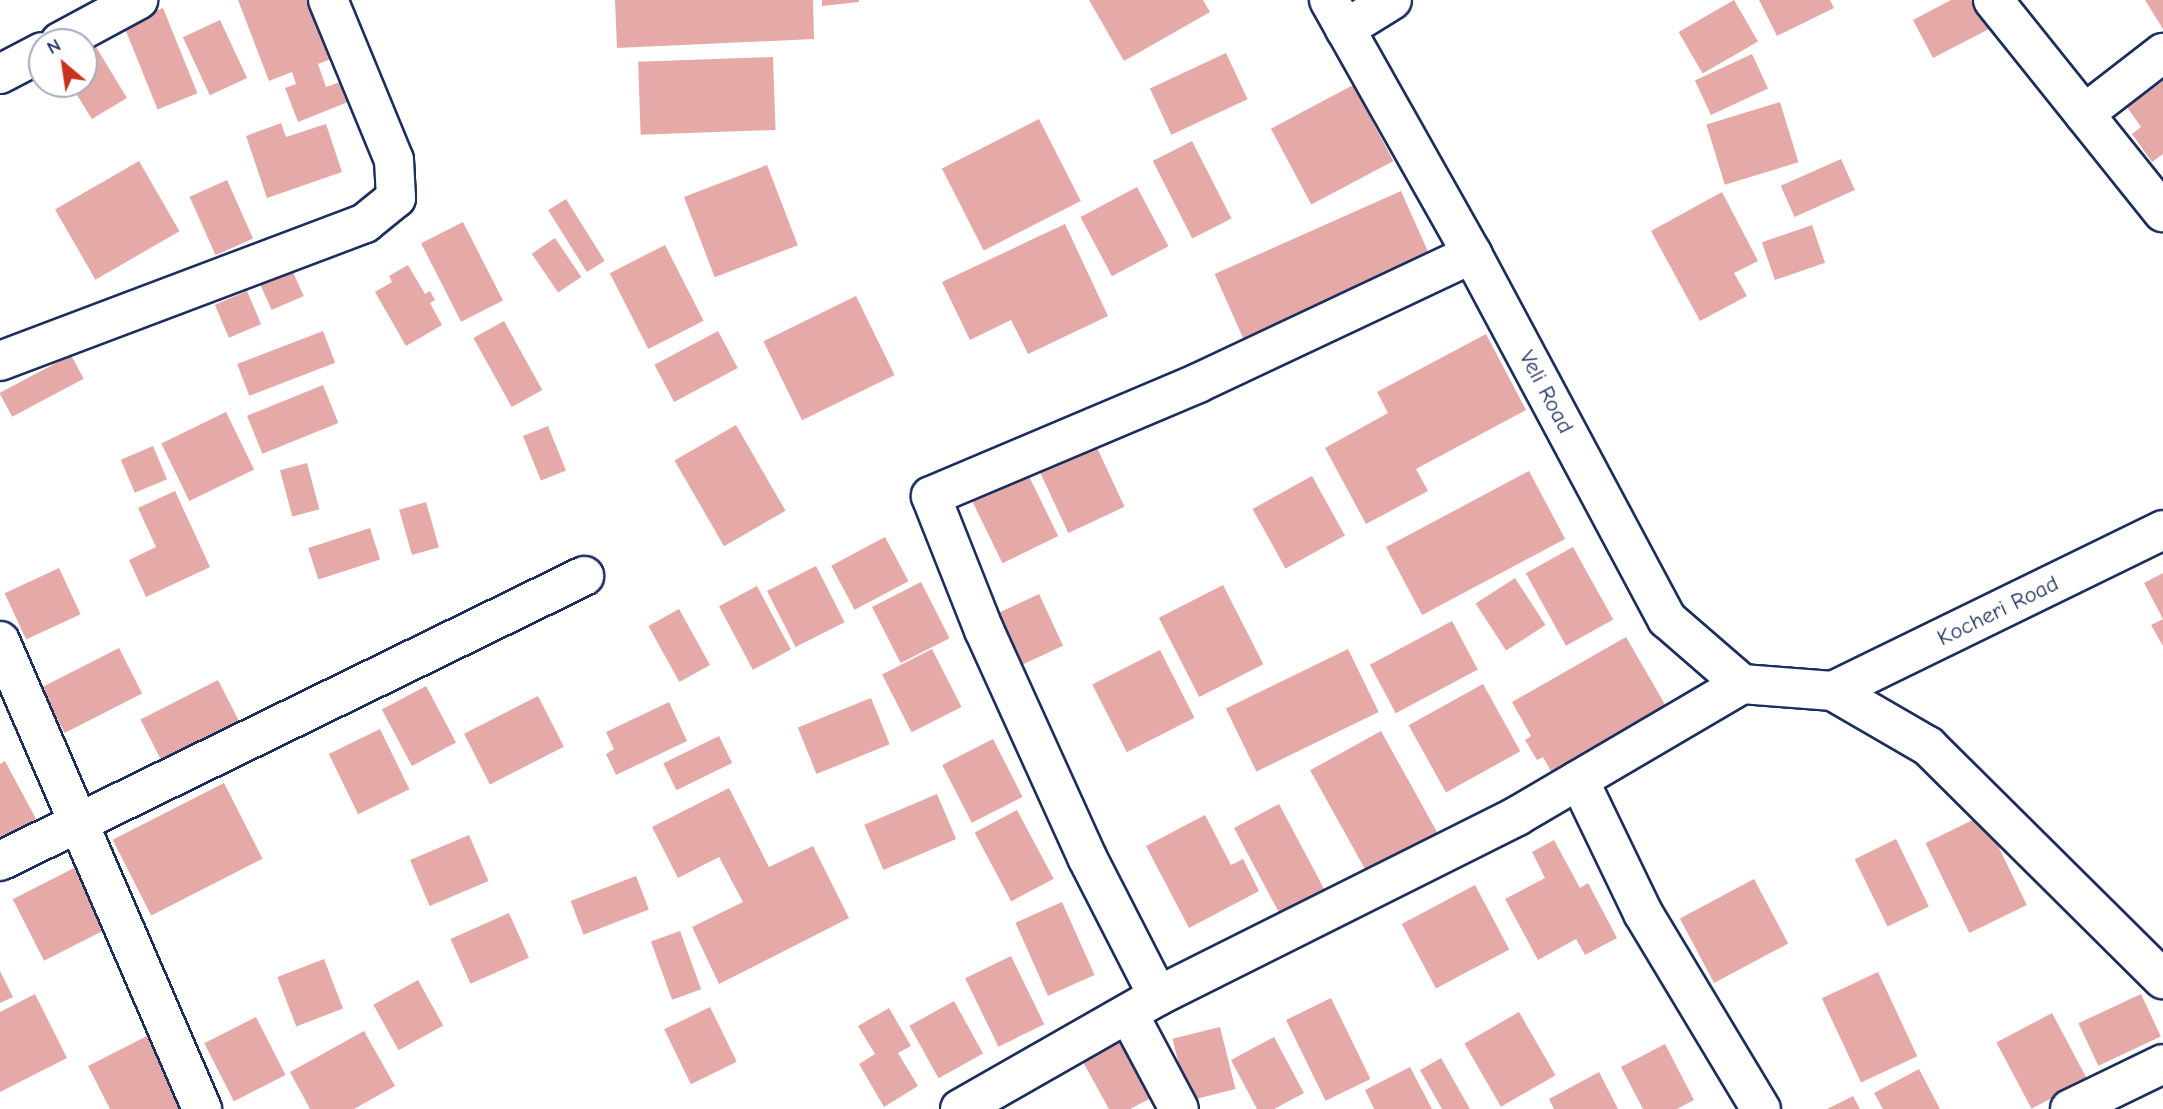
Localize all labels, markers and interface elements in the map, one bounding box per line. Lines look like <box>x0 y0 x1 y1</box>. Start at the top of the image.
north arrow <box>28 28 98 98</box>
text: N <box>43 34 65 59</box>
street label: Veli Road <box>1513 346 1579 438</box>
street label: Kocheri Road <box>1933 570 2063 652</box>

